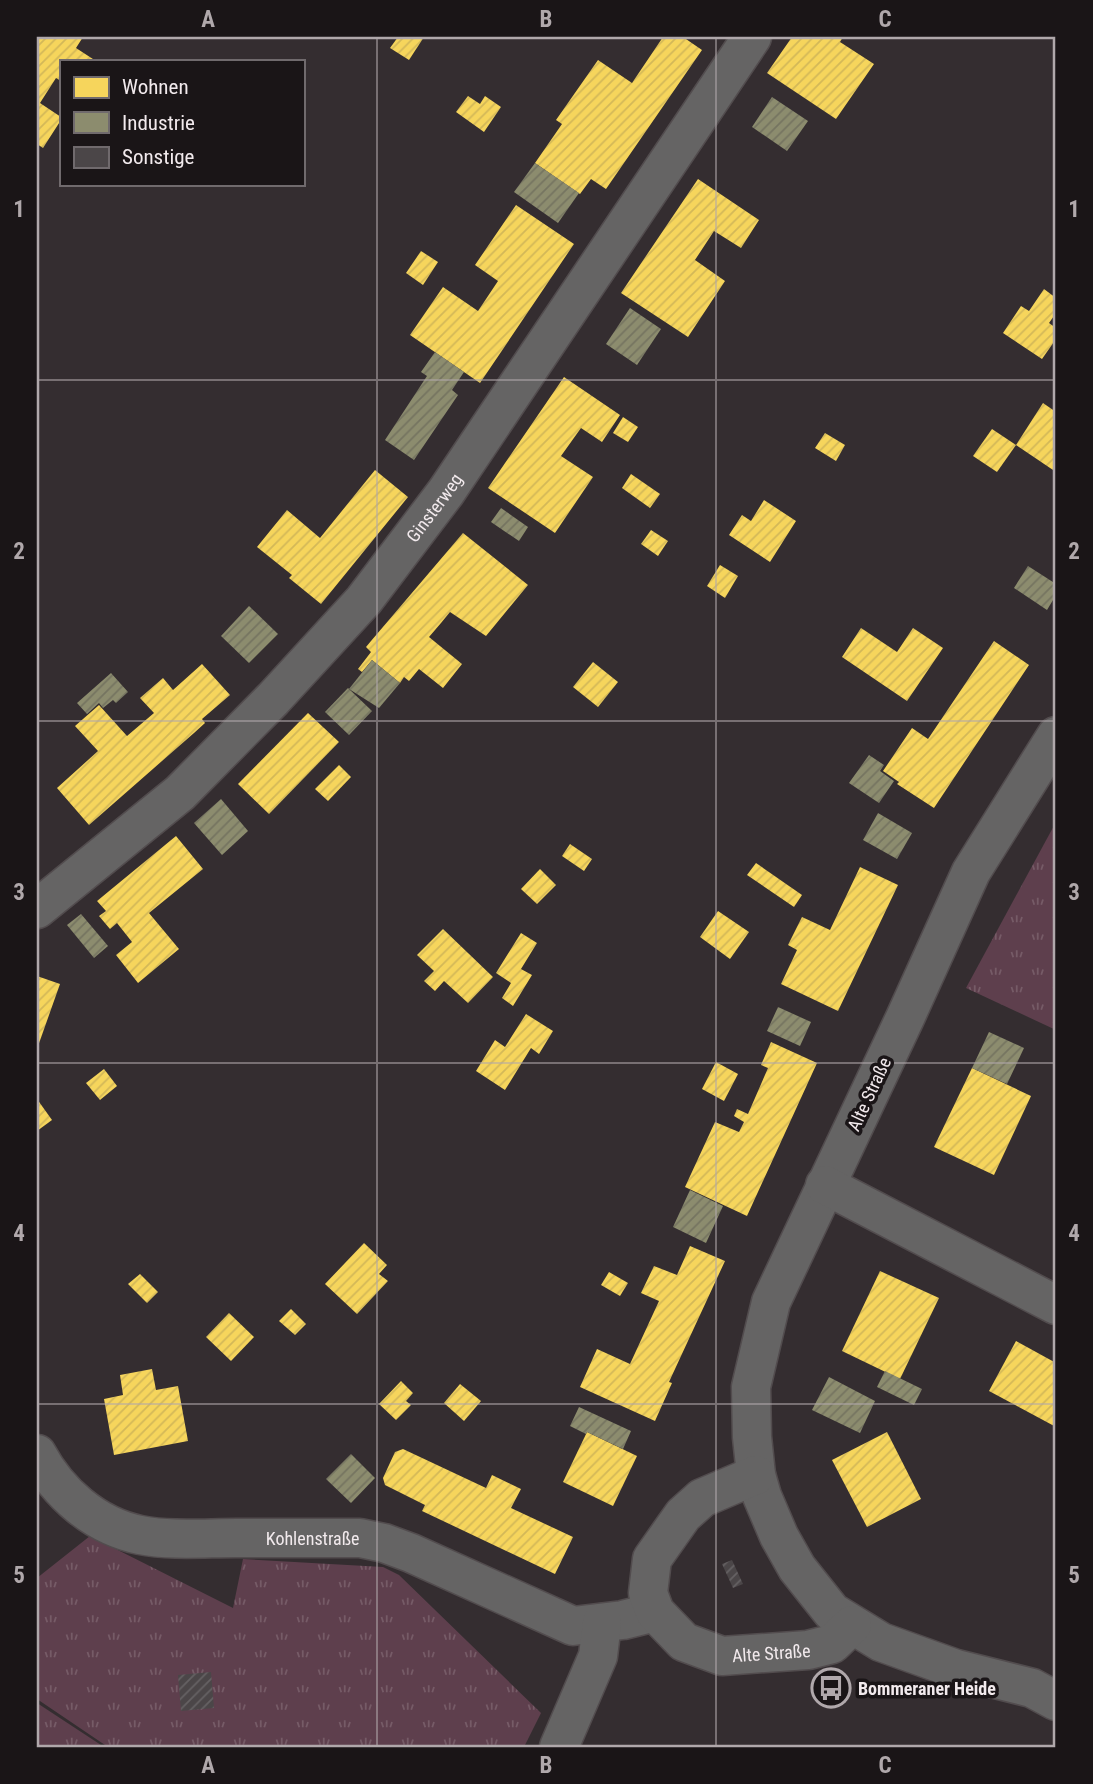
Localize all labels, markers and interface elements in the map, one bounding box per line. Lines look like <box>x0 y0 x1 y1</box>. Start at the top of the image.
text: A <box>201 6 215 33</box>
text: B <box>540 6 552 33</box>
text: C <box>878 6 892 33</box>
legend <box>60 60 304 186</box>
text: Wohnen <box>122 75 189 99</box>
text: Industrie <box>122 111 195 135</box>
text: Sonstige <box>122 145 195 169</box>
text: 1 <box>13 196 25 223</box>
text: 1 <box>1068 196 1080 223</box>
street label: Ginsterweg <box>402 469 466 546</box>
text: 2 <box>13 538 25 565</box>
text: 2 <box>1068 538 1080 565</box>
text: 3 <box>13 879 25 906</box>
text: 3 <box>1068 879 1080 906</box>
street label: Alte Straße <box>843 1054 895 1134</box>
text: 4 <box>13 1220 25 1247</box>
text: 4 <box>1068 1220 1080 1247</box>
street label: Kohlenstraße <box>266 1528 360 1549</box>
text: 5 <box>13 1562 25 1589</box>
text: 5 <box>1068 1562 1080 1589</box>
street label: Alte Straße <box>731 1639 811 1666</box>
bus stop icon: Bommeraner Heide <box>810 1667 852 1709</box>
place label: Bommeraner Heide <box>858 1678 996 1699</box>
text: A <box>201 1752 215 1779</box>
text: B <box>540 1752 552 1779</box>
text: C <box>878 1752 892 1779</box>

